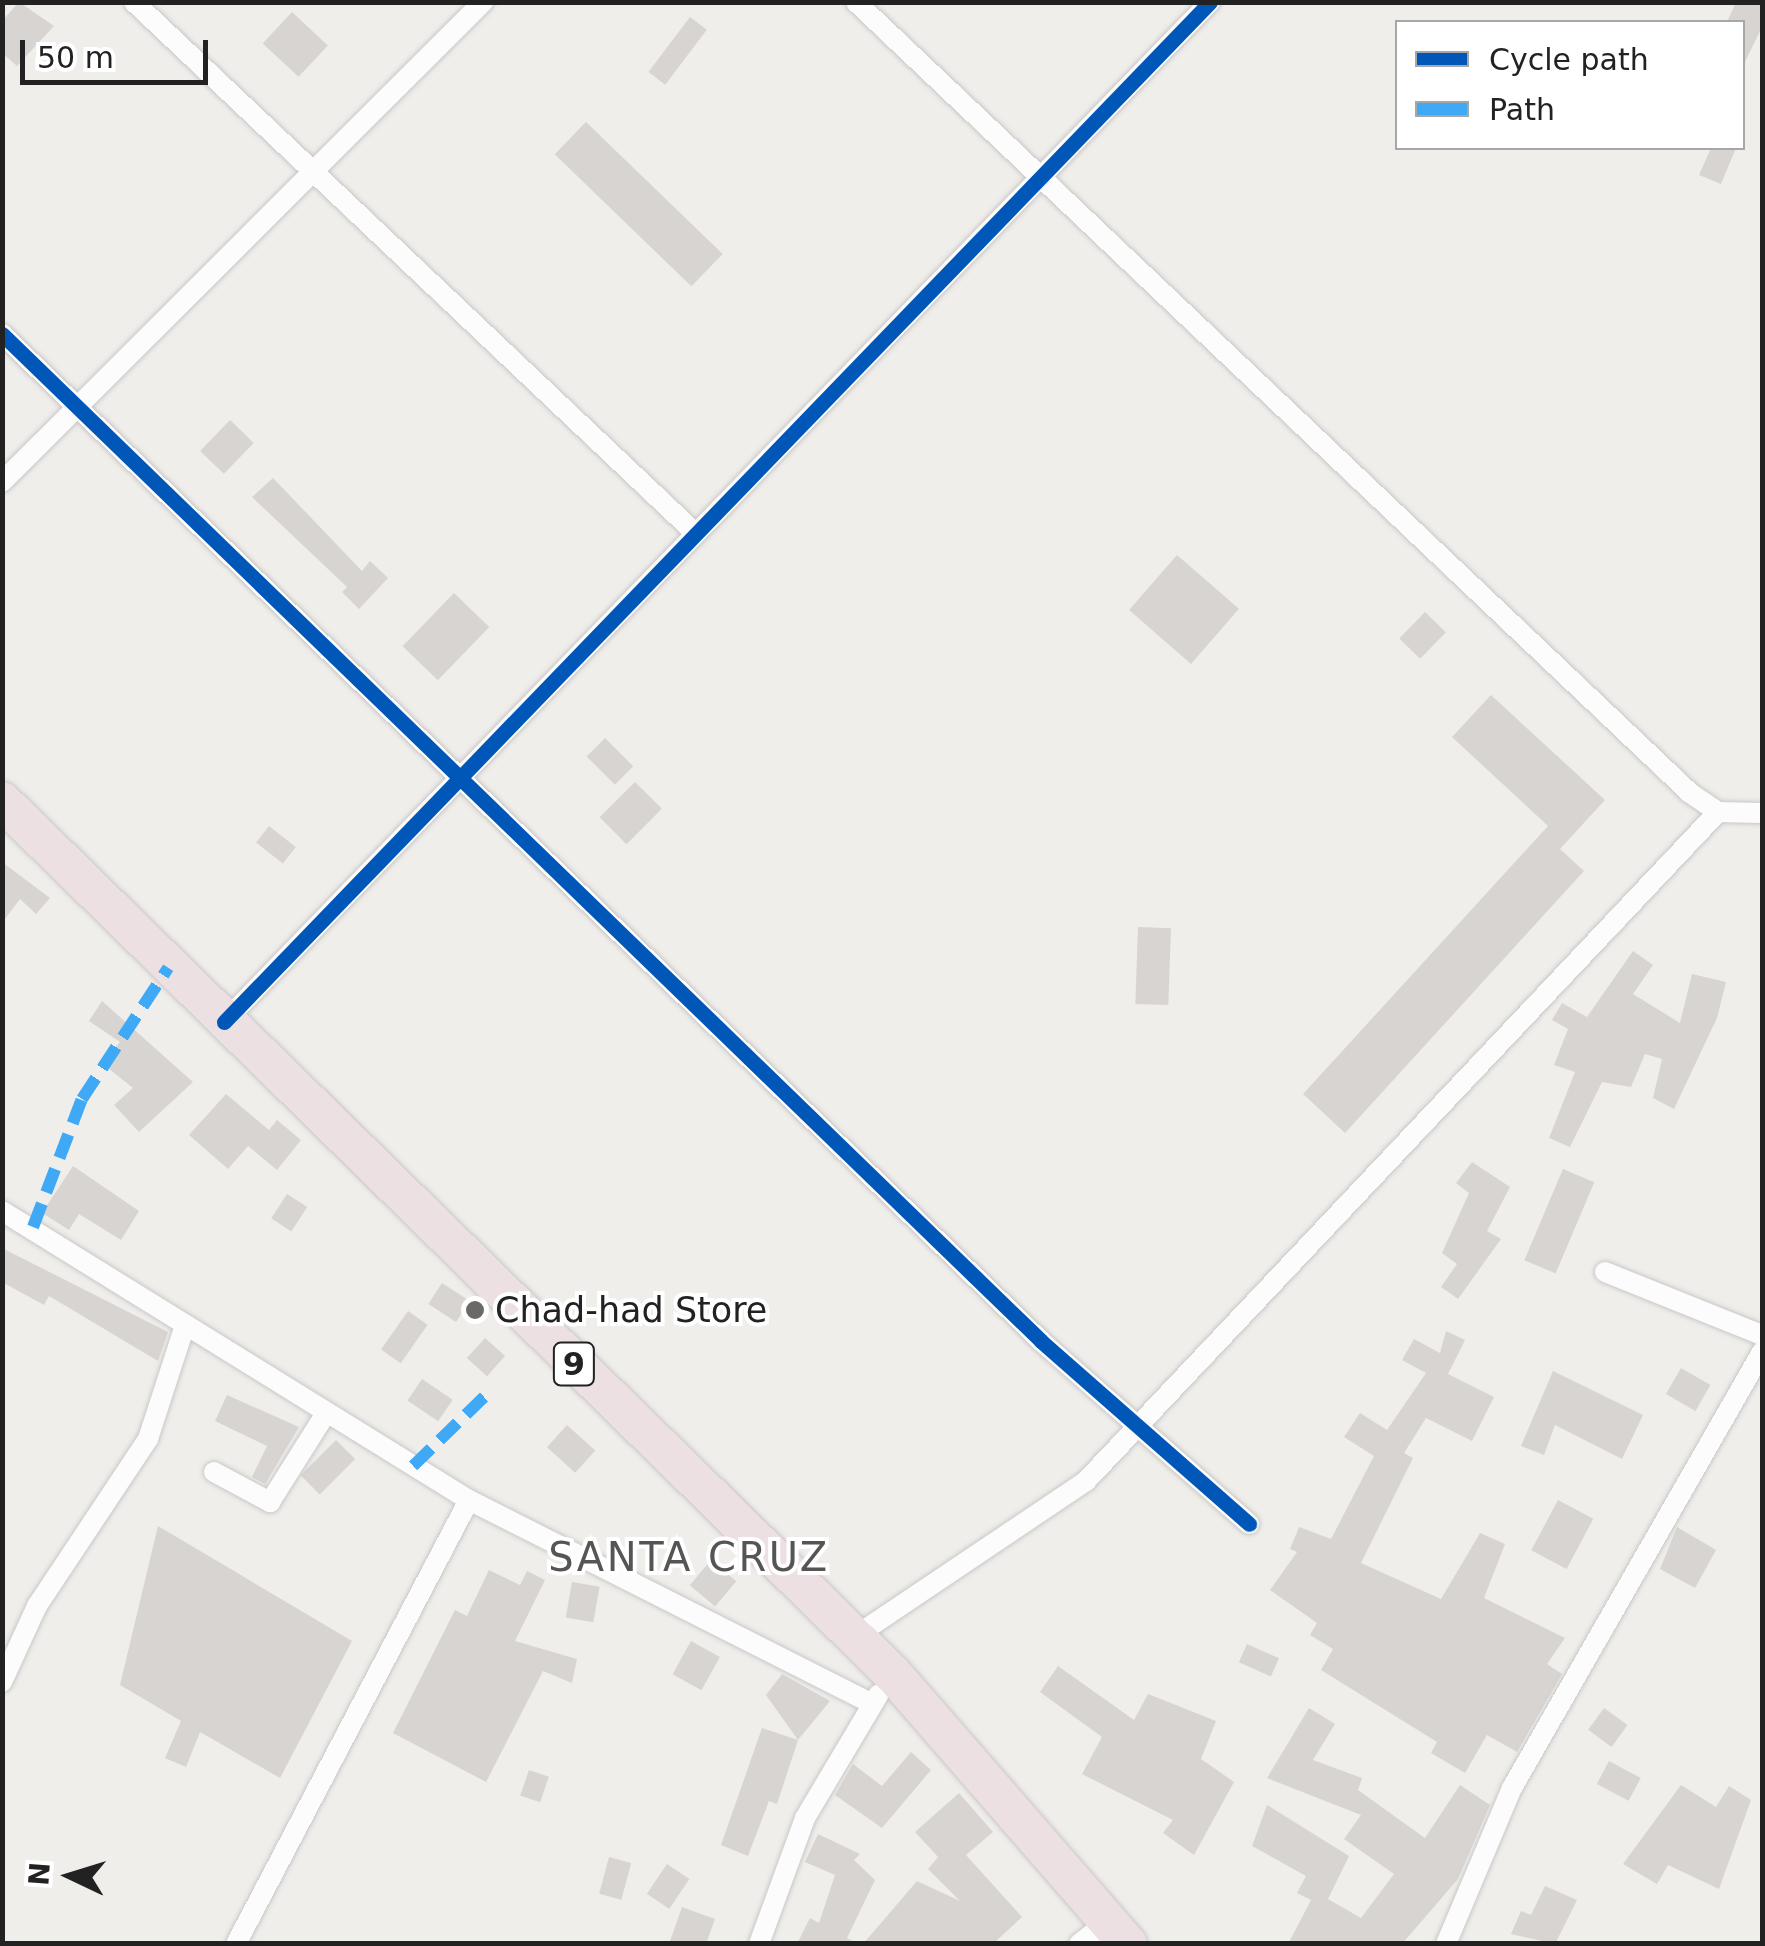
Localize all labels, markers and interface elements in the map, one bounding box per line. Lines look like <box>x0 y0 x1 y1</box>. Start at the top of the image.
scale bar <box>25 20 212 82</box>
legend <box>1395 20 1745 150</box>
text: 50 m <box>37 40 114 75</box>
text: Cycle path <box>1489 42 1649 77</box>
text: Path <box>1489 92 1555 127</box>
place label: Chad-had Store <box>495 1289 767 1331</box>
marker: Chad-had Store <box>464 1299 486 1321</box>
road number: 9 <box>552 1337 596 1391</box>
district label: SANTA CRUZ <box>548 1533 830 1581</box>
north arrow <box>20 1826 120 1926</box>
text: N <box>22 1861 57 1887</box>

